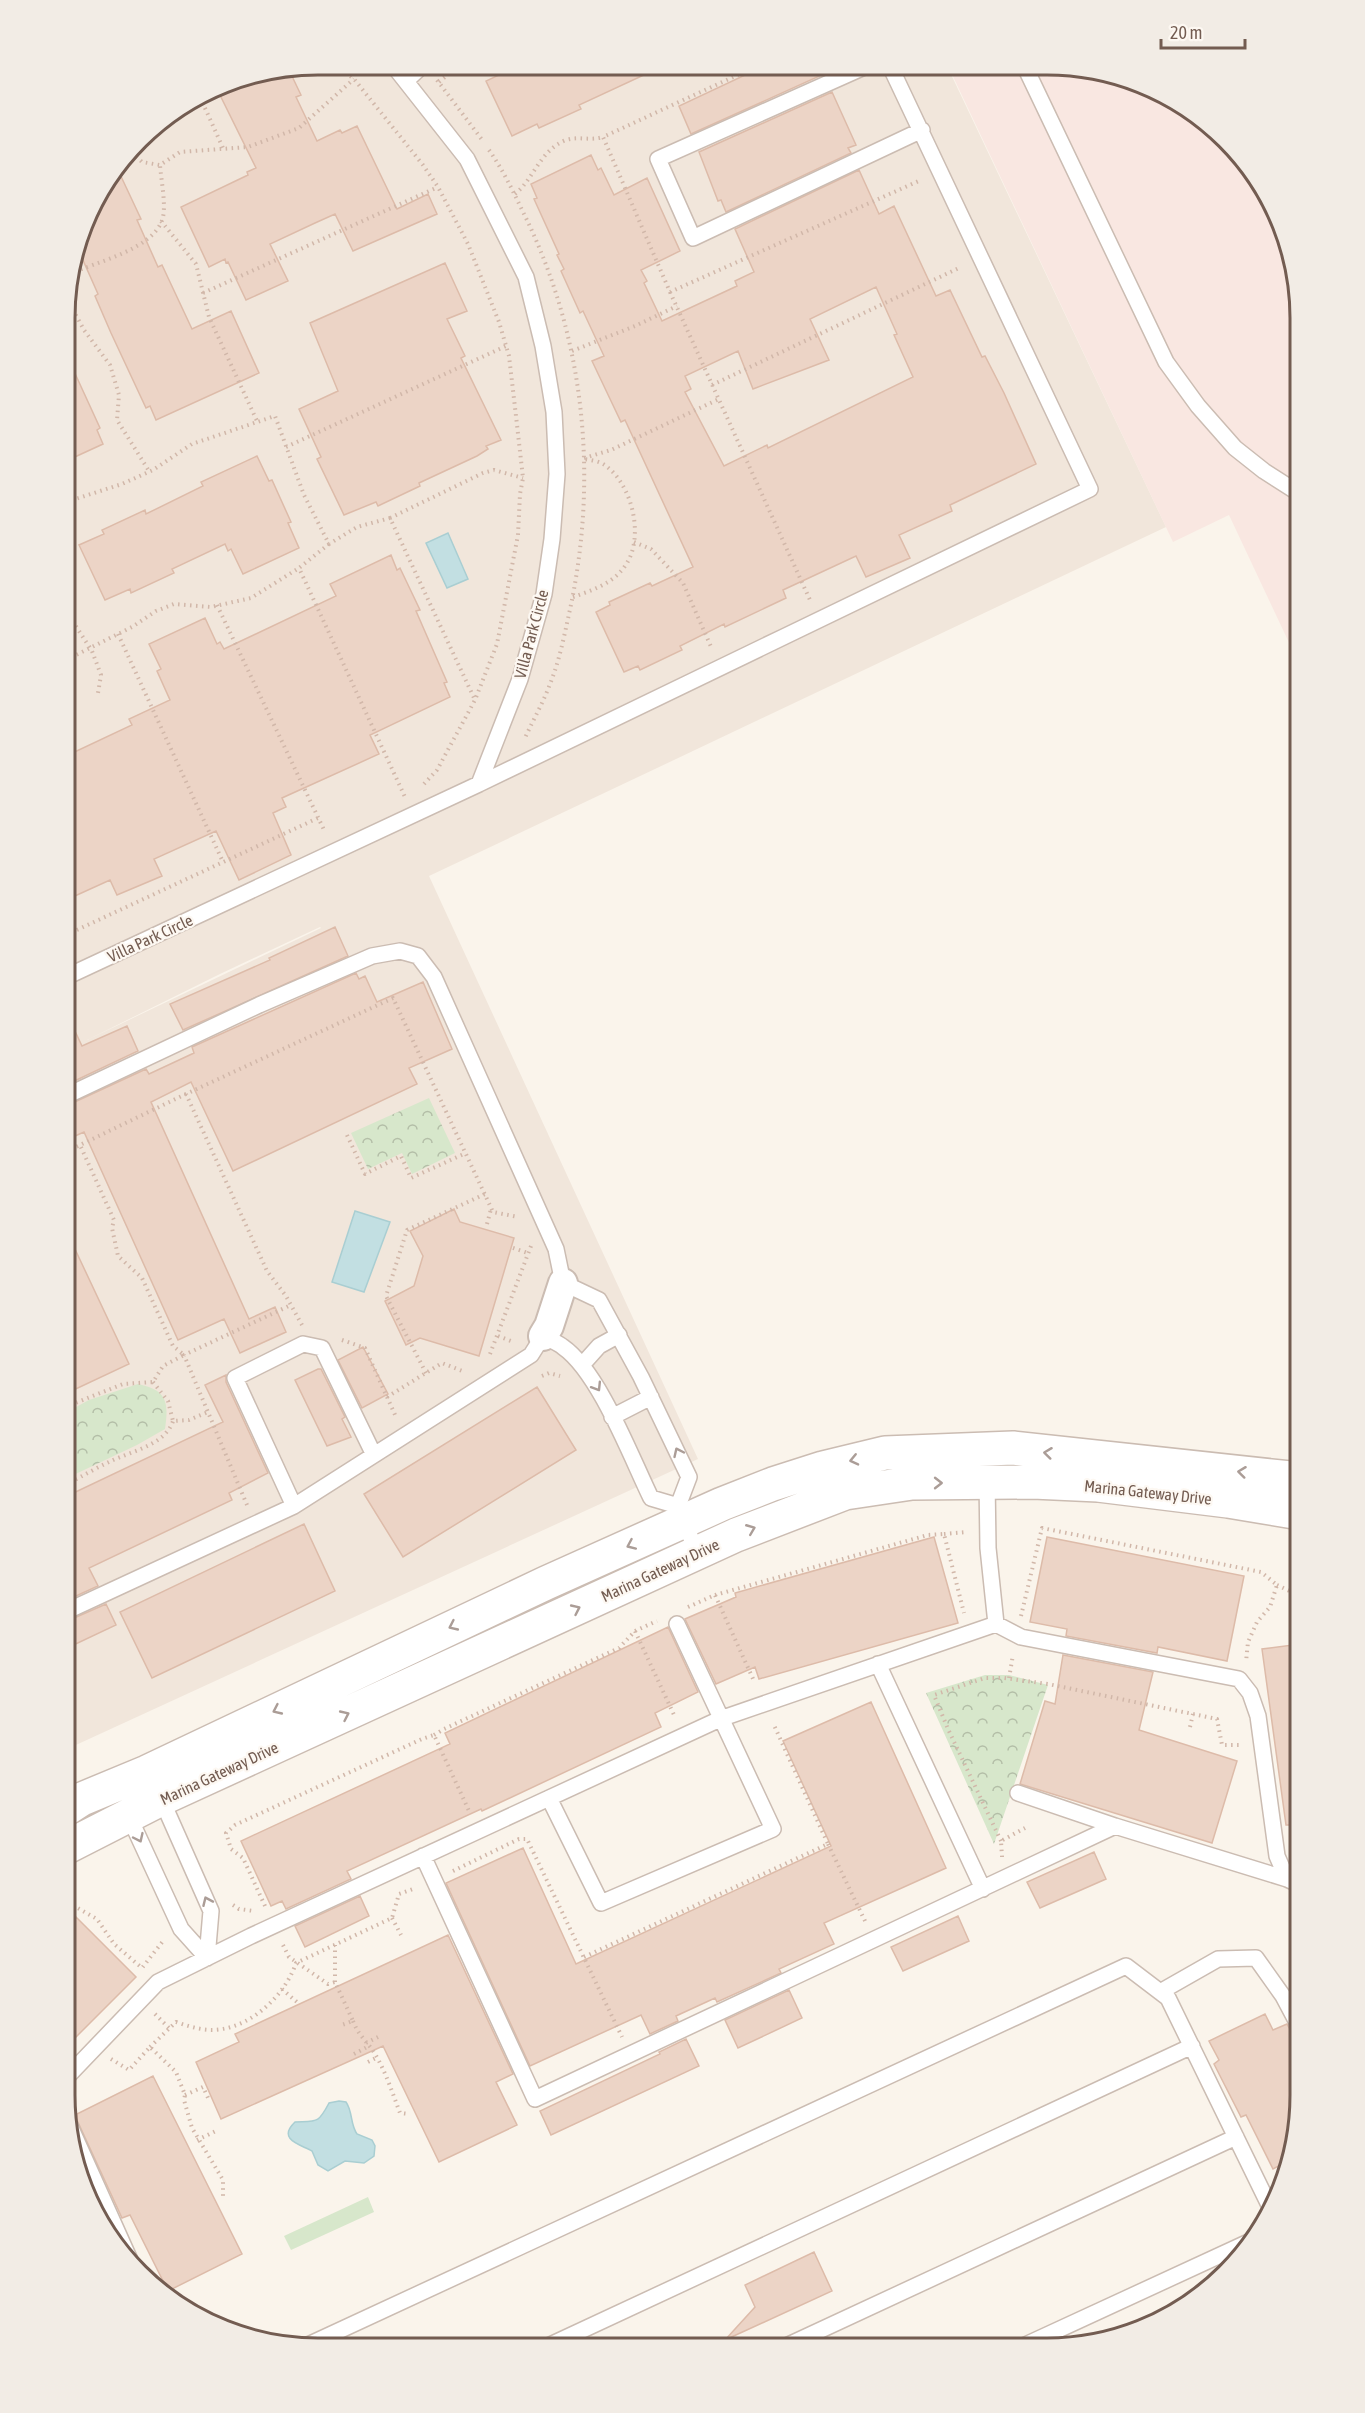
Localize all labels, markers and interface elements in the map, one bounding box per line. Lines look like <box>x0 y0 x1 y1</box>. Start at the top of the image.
scale bar <box>1161 12 1245 50</box>
text: 20 m <box>1170 22 1202 43</box>
street label: Villa Park Circle <box>510 588 552 680</box>
street label: Villa Park Circle <box>105 911 195 965</box>
one-way arrow <box>589 1381 601 1391</box>
one-way arrow <box>1043 1447 1053 1459</box>
one-way arrow <box>674 1448 686 1459</box>
one-way arrow <box>849 1453 859 1466</box>
one-way arrow <box>1237 1466 1247 1478</box>
street label: Marina Gateway Drive <box>1083 1476 1213 1509</box>
one-way arrow <box>934 1477 943 1489</box>
one-way arrow <box>745 1524 756 1536</box>
street label: Marina Gateway Drive <box>598 1535 722 1606</box>
one-way arrow <box>626 1537 637 1549</box>
one-way arrow <box>569 1604 580 1616</box>
one-way arrow <box>449 1619 460 1631</box>
one-way arrow <box>273 1702 284 1714</box>
one-way arrow <box>338 1710 349 1722</box>
street label: Marina Gateway Drive <box>157 1738 281 1809</box>
one-way arrow <box>132 1832 144 1843</box>
one-way arrow <box>202 1896 214 1907</box>

